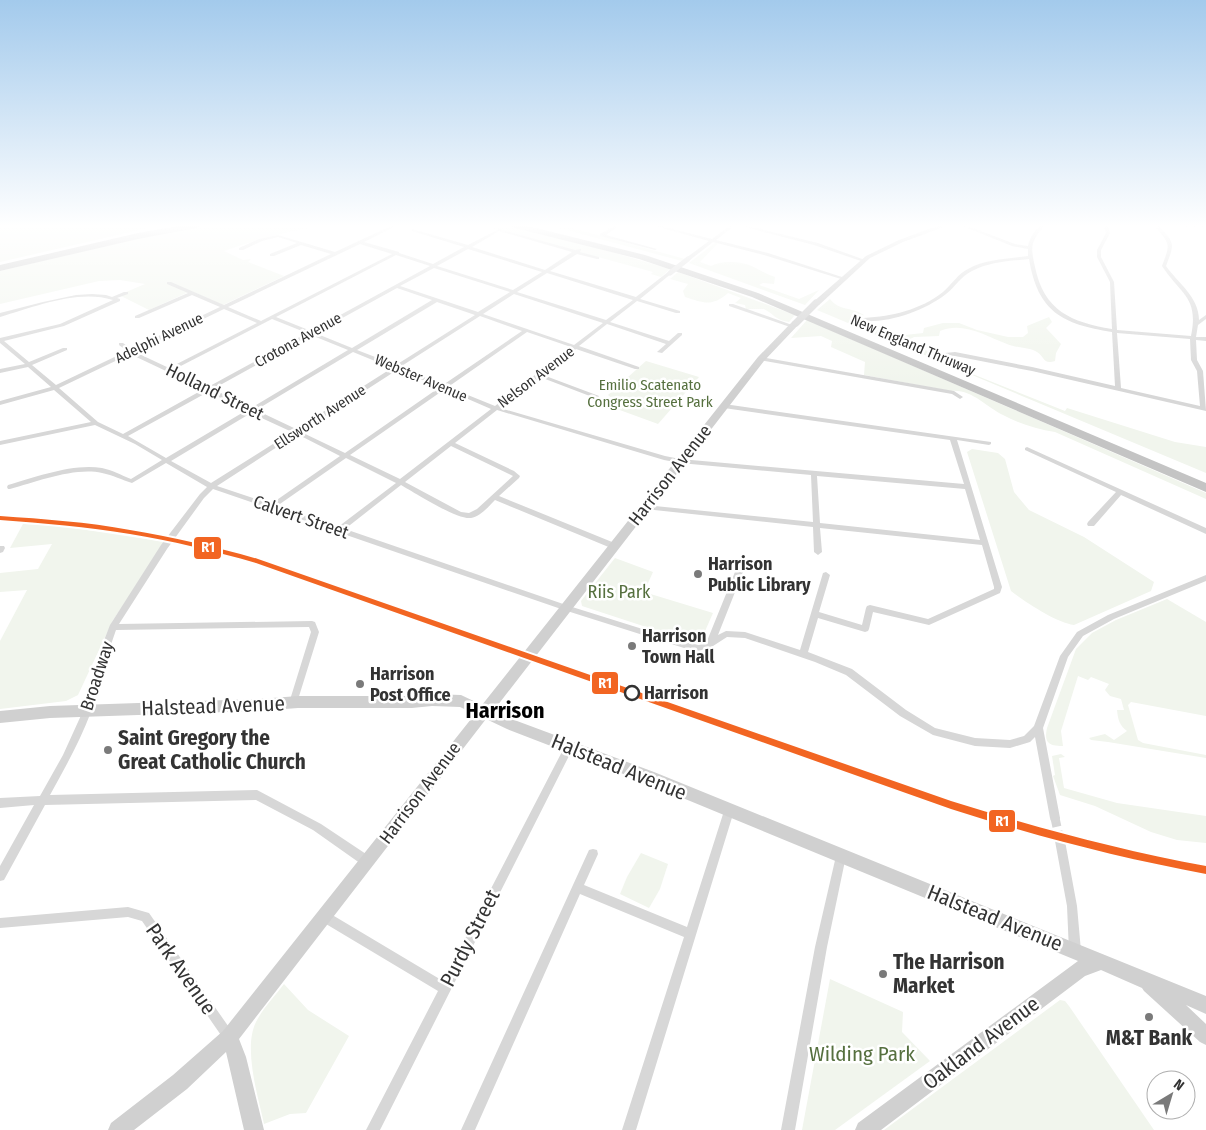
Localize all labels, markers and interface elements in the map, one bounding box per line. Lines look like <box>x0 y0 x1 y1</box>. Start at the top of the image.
street label: Adelphi Avenue <box>112 309 206 367</box>
street label: Crotona Avenue <box>251 309 345 371</box>
street label: New England Thruway <box>848 311 978 380</box>
street label: Nelson Avenue <box>494 342 578 412</box>
street label: Webster Avenue <box>372 350 470 406</box>
street label: Holland Street <box>162 359 268 425</box>
park label: Emilio Scatenato Congress Street Park <box>587 376 713 411</box>
street label: Ellsworth Avenue <box>271 381 369 453</box>
street label: Harrison Avenue <box>624 420 716 530</box>
street label: Calvert Street <box>250 490 352 544</box>
line badge: R1 <box>193 536 222 560</box>
text: R1 <box>201 539 215 556</box>
place label: Harrison Public Library <box>708 553 811 596</box>
marker: Harrison Public Library <box>692 568 704 580</box>
park label: Riis Park <box>588 581 651 603</box>
place label: Harrison Town Hall <box>642 625 714 668</box>
street label: Broadway <box>75 639 119 713</box>
marker: Harrison Town Hall <box>626 640 638 652</box>
place label: Harrison Post Office <box>370 663 451 706</box>
line badge: R1 <box>591 671 619 695</box>
text: R1 <box>598 675 612 692</box>
marker: Harrison Post Office <box>354 678 366 690</box>
place label: Harrison <box>644 682 709 704</box>
marker: Harrison <box>624 685 640 701</box>
street label: Halstead Avenue <box>141 691 285 721</box>
district label: Harrison <box>466 697 544 724</box>
place label: Saint Gregory the Great Catholic Church <box>118 725 306 775</box>
street label: Halstead Avenue <box>548 728 690 806</box>
street label: Harrison Avenue <box>375 738 465 848</box>
marker: Saint Gregory the Great Catholic Church <box>102 744 114 756</box>
line badge: R1 <box>988 809 1016 833</box>
text: R1 <box>995 813 1009 830</box>
street label: Halstead Avenue <box>924 879 1066 957</box>
street label: Purdy Street <box>434 885 506 991</box>
street label: Park Avenue <box>140 918 222 1020</box>
place label: The Harrison Market <box>893 949 1005 999</box>
marker: The Harrison Market <box>877 968 889 980</box>
street label: Oakland Avenue <box>918 991 1044 1095</box>
marker: M&T Bank <box>1143 1011 1155 1023</box>
place label: M&T Bank <box>1106 1025 1193 1051</box>
park label: Wilding Park <box>809 1041 915 1067</box>
north arrow <box>1146 1070 1196 1120</box>
text: N <box>1170 1076 1187 1094</box>

